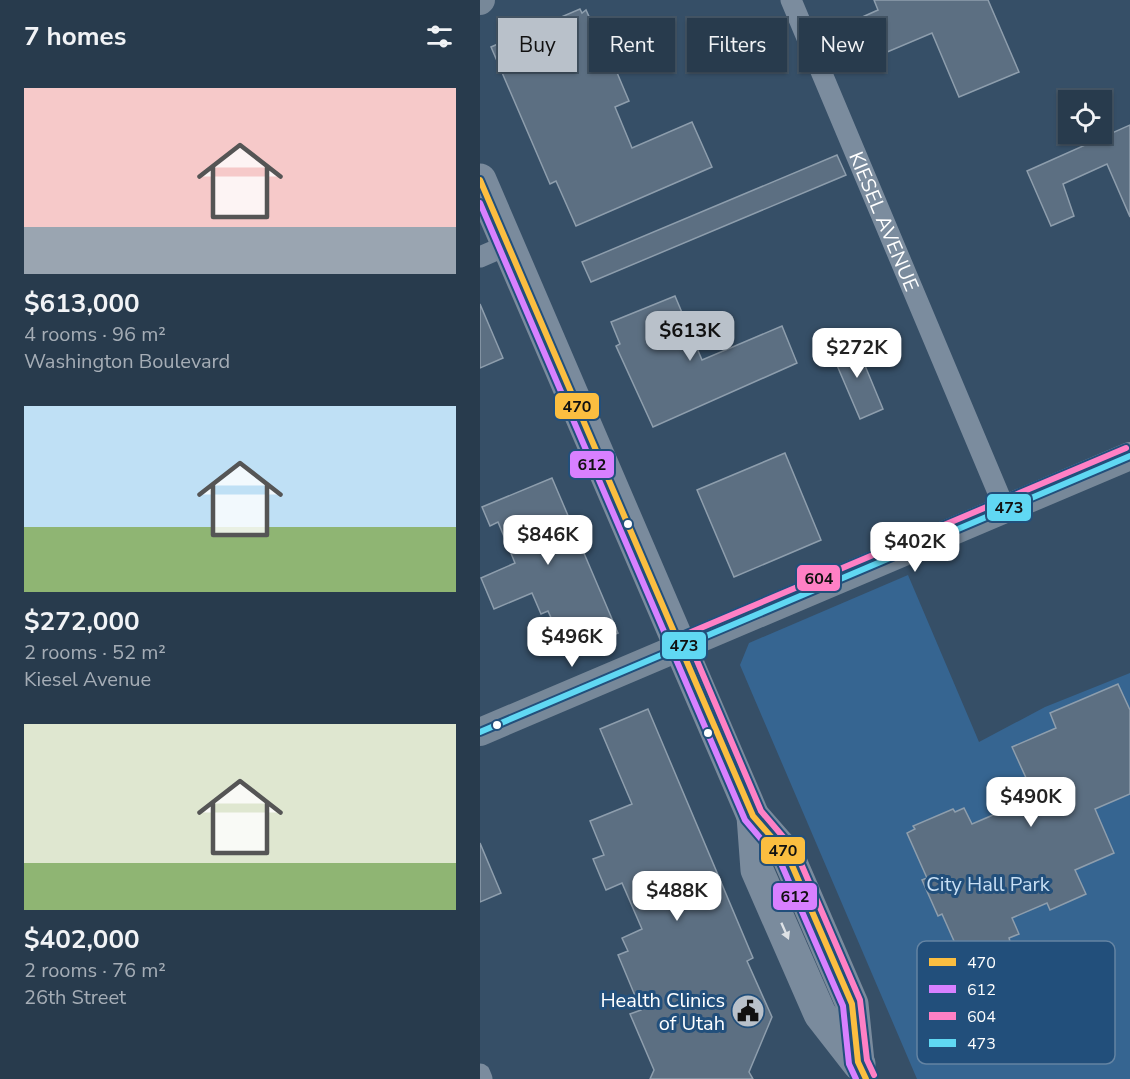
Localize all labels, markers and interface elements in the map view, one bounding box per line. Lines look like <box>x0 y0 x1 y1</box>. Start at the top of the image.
chip: Buy <box>498 18 577 72</box>
chip: Rent <box>589 18 675 72</box>
chip: Filters <box>687 18 787 72</box>
chip: New <box>799 18 886 72</box>
text: 7 homes <box>24 19 126 54</box>
icon: filters <box>423 20 456 53</box>
map controls <box>1058 90 1112 144</box>
button: locate <box>1058 90 1112 144</box>
icon: home <box>186 127 294 235</box>
street label: KIESEL AVENUE <box>842 147 925 295</box>
text: $613,000 <box>24 286 140 321</box>
pin: $613K <box>648 311 732 362</box>
text: $613K <box>659 317 721 344</box>
text: 4 rooms · 96 m² <box>24 321 166 348</box>
pin: $272K <box>815 328 899 379</box>
text: $272K <box>826 334 888 361</box>
text: Washington Boulevard <box>24 348 230 375</box>
line badge: 470 <box>554 392 600 420</box>
text: 470 <box>563 396 591 418</box>
icon: home <box>186 445 294 553</box>
line badge: 612 <box>569 450 615 479</box>
text: 612 <box>578 454 606 476</box>
line badge: 473 <box>986 493 1032 522</box>
text: 473 <box>995 497 1023 519</box>
pin: $846K <box>506 515 590 566</box>
unlabelled marker <box>622 518 634 530</box>
text: $846K <box>517 521 579 548</box>
pin: $402K <box>873 522 957 573</box>
text: $402K <box>884 528 946 555</box>
line badge: 604 <box>796 564 841 592</box>
text: 604 <box>805 568 834 590</box>
text: $272,000 <box>24 604 140 639</box>
pin: $496K <box>530 617 614 668</box>
text: $496K <box>541 623 603 650</box>
line badge: 473 <box>661 631 707 660</box>
text: 473 <box>670 635 698 657</box>
text: 2 rooms · 52 m² <box>24 639 166 666</box>
text: Kiesel Avenue <box>24 666 151 693</box>
unlabelled marker <box>491 719 503 731</box>
unlabelled marker <box>702 727 714 739</box>
icon: home <box>186 763 294 871</box>
pin: $490K <box>989 777 1073 828</box>
text: $490K <box>1000 783 1062 810</box>
line badge: 470 <box>760 836 806 865</box>
text: 470 <box>769 840 797 862</box>
pin: $488K <box>635 871 719 922</box>
park label: City Hall Park <box>926 871 1051 898</box>
text: $488K <box>646 877 708 904</box>
line badge: 612 <box>772 882 818 911</box>
text: 612 <box>781 886 809 908</box>
text: $402,000 <box>24 922 140 957</box>
one-way arrow <box>780 923 789 940</box>
legend <box>917 941 1115 1064</box>
text: 470 <box>967 952 996 974</box>
text: 2 rooms · 76 m² <box>24 957 166 984</box>
text: 612 <box>967 979 996 1001</box>
text: 26th Street <box>24 984 126 1011</box>
place label: Health Clinics of Utah <box>600 987 725 1037</box>
public building icon: Health Clinics of Utah <box>730 993 766 1029</box>
text: 604 <box>967 1006 996 1028</box>
text: 473 <box>967 1033 996 1055</box>

